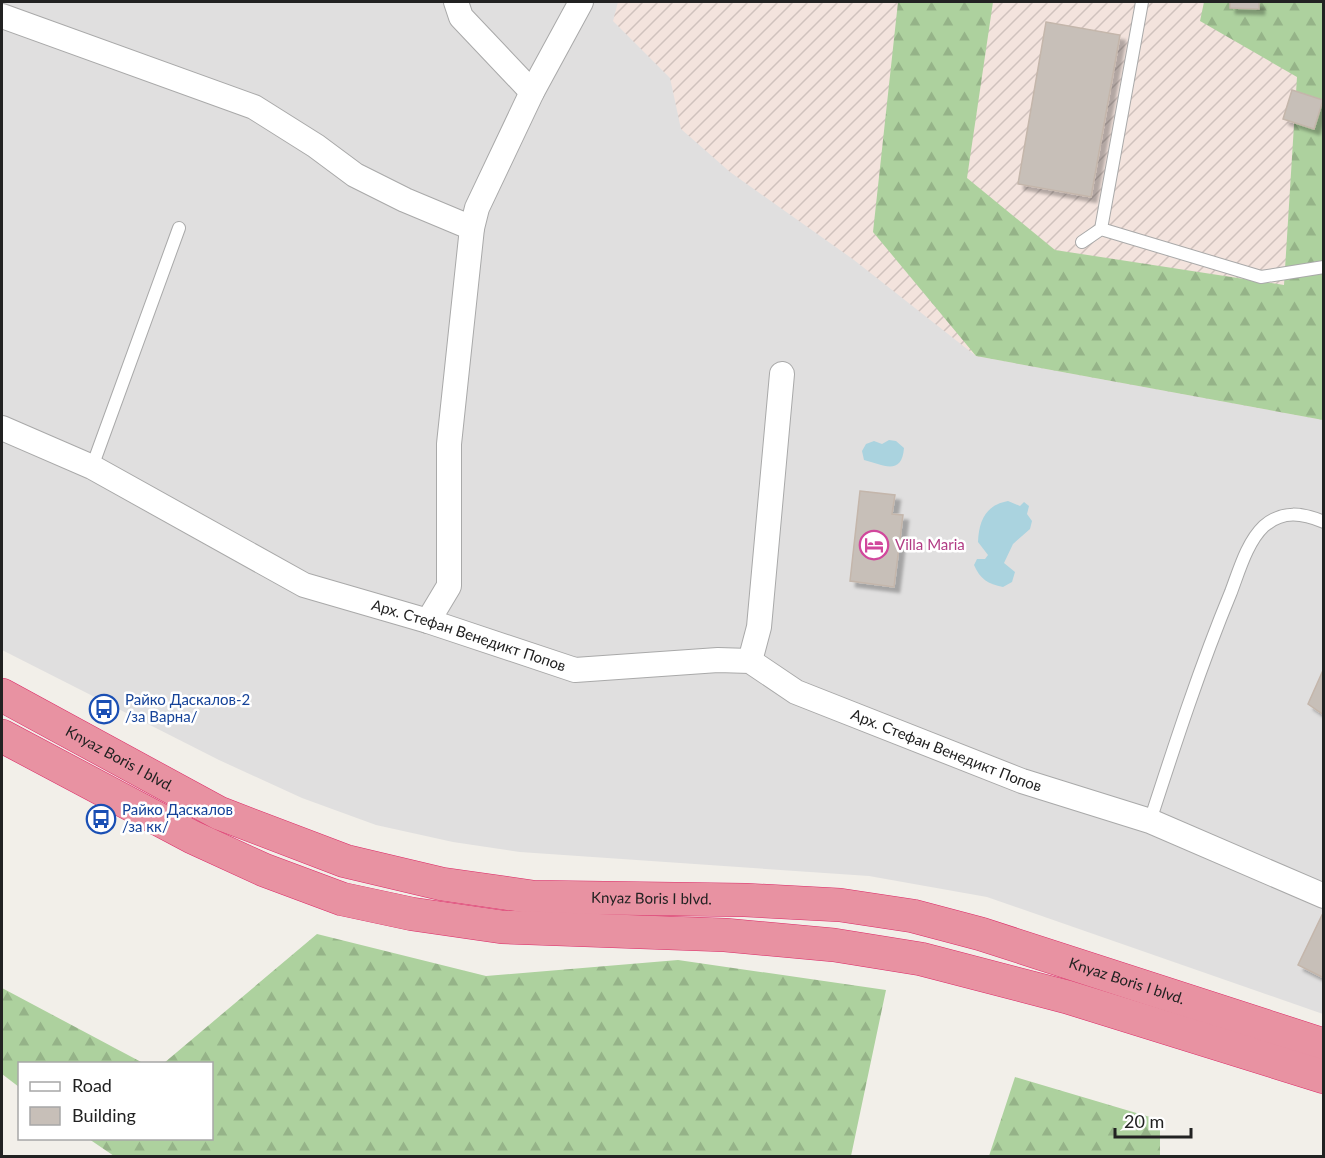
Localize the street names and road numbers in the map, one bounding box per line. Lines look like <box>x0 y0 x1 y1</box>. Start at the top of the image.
street label: Арх. Стефан Венедикт Попов <box>370 595 568 674</box>
street label: Арх. Стефан Венедикт Попов <box>849 705 1044 795</box>
street label: Knyaz Boris I blvd. <box>63 721 178 795</box>
street label: Knyaz Boris I blvd. <box>591 888 712 908</box>
street label: Knyaz Boris I blvd. <box>1067 953 1187 1007</box>

